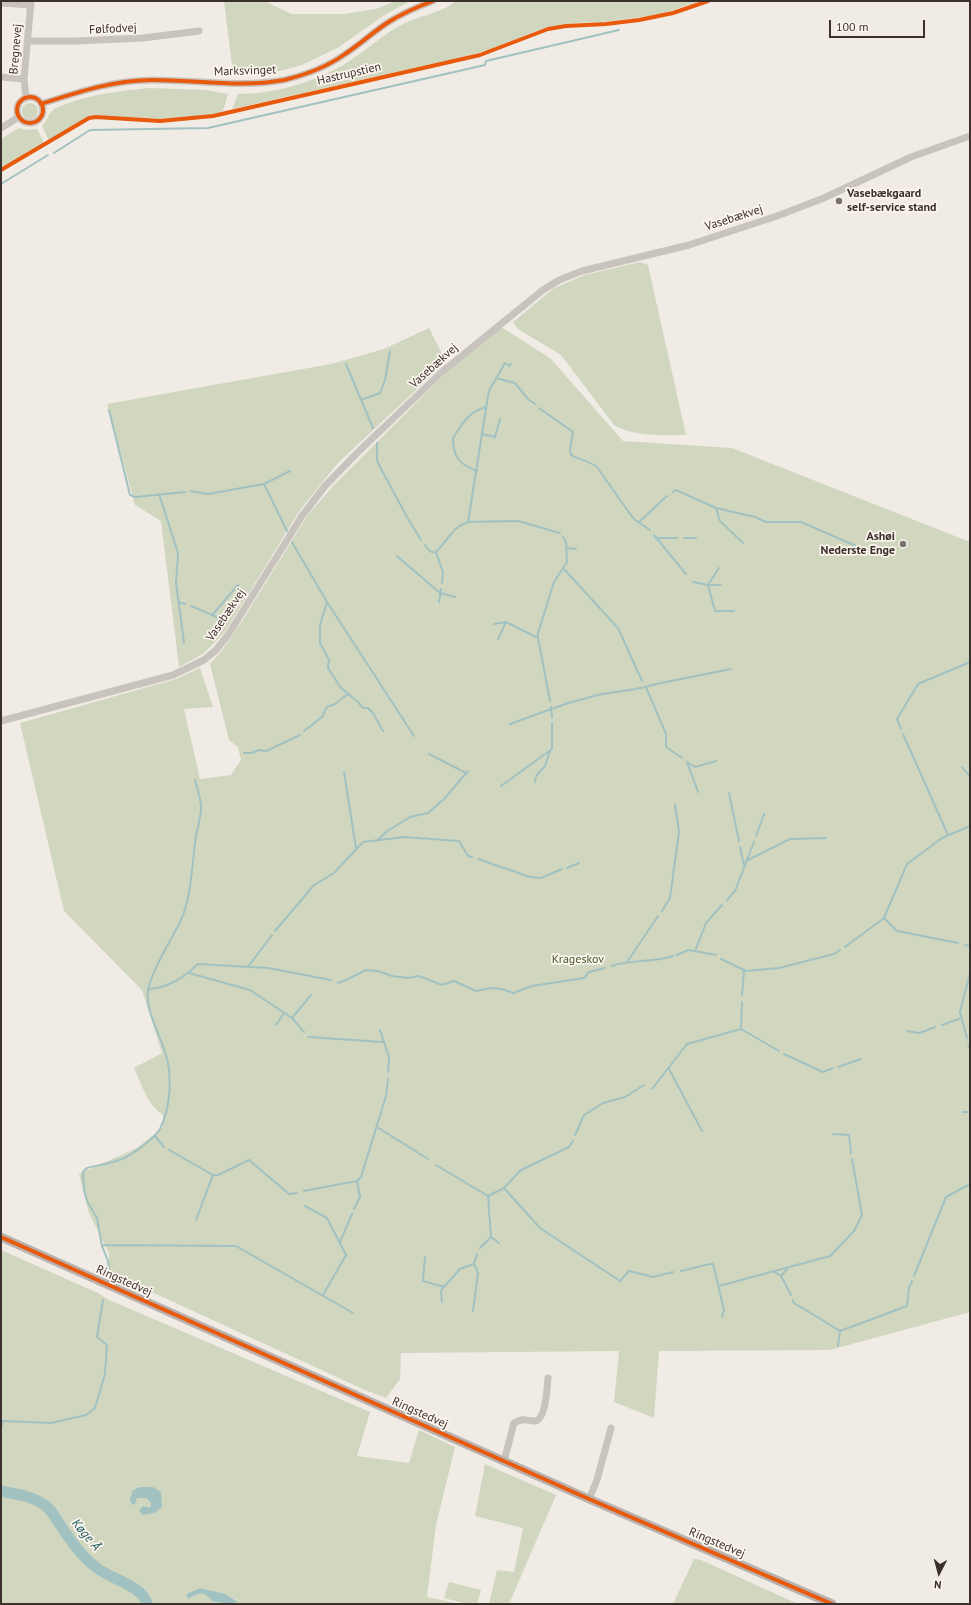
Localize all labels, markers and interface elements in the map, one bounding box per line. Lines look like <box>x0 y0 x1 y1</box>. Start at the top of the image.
scale bar <box>831 12 927 38</box>
text: 100 m <box>836 19 869 34</box>
street label: Følfodvej <box>89 21 137 37</box>
street label: Bregnevej <box>7 23 25 75</box>
street label: Hastrupstien <box>316 60 382 88</box>
street label: Marksvinget <box>214 63 276 79</box>
place label: Vasebækgaard self-service stand <box>847 187 937 215</box>
marker: Vasebækgaard self-service stand <box>834 196 844 206</box>
street label: Vasebækvej <box>703 202 765 234</box>
street label: Vasebækvej <box>407 341 461 391</box>
place label: Ashøi Nederste Enge <box>821 530 895 558</box>
marker: Ashøi Nederste Enge <box>898 539 908 549</box>
street label: Vasebækvej <box>203 586 249 644</box>
park label: Krageskov <box>552 953 604 967</box>
street label: Ringstedvej <box>94 1262 154 1300</box>
street label: Ringstedvej <box>390 1394 450 1432</box>
water label: Køge Å <box>68 1516 104 1554</box>
street label: Ringstedvej <box>687 1525 747 1561</box>
north arrow <box>919 1553 959 1593</box>
text: N <box>933 1578 942 1592</box>

